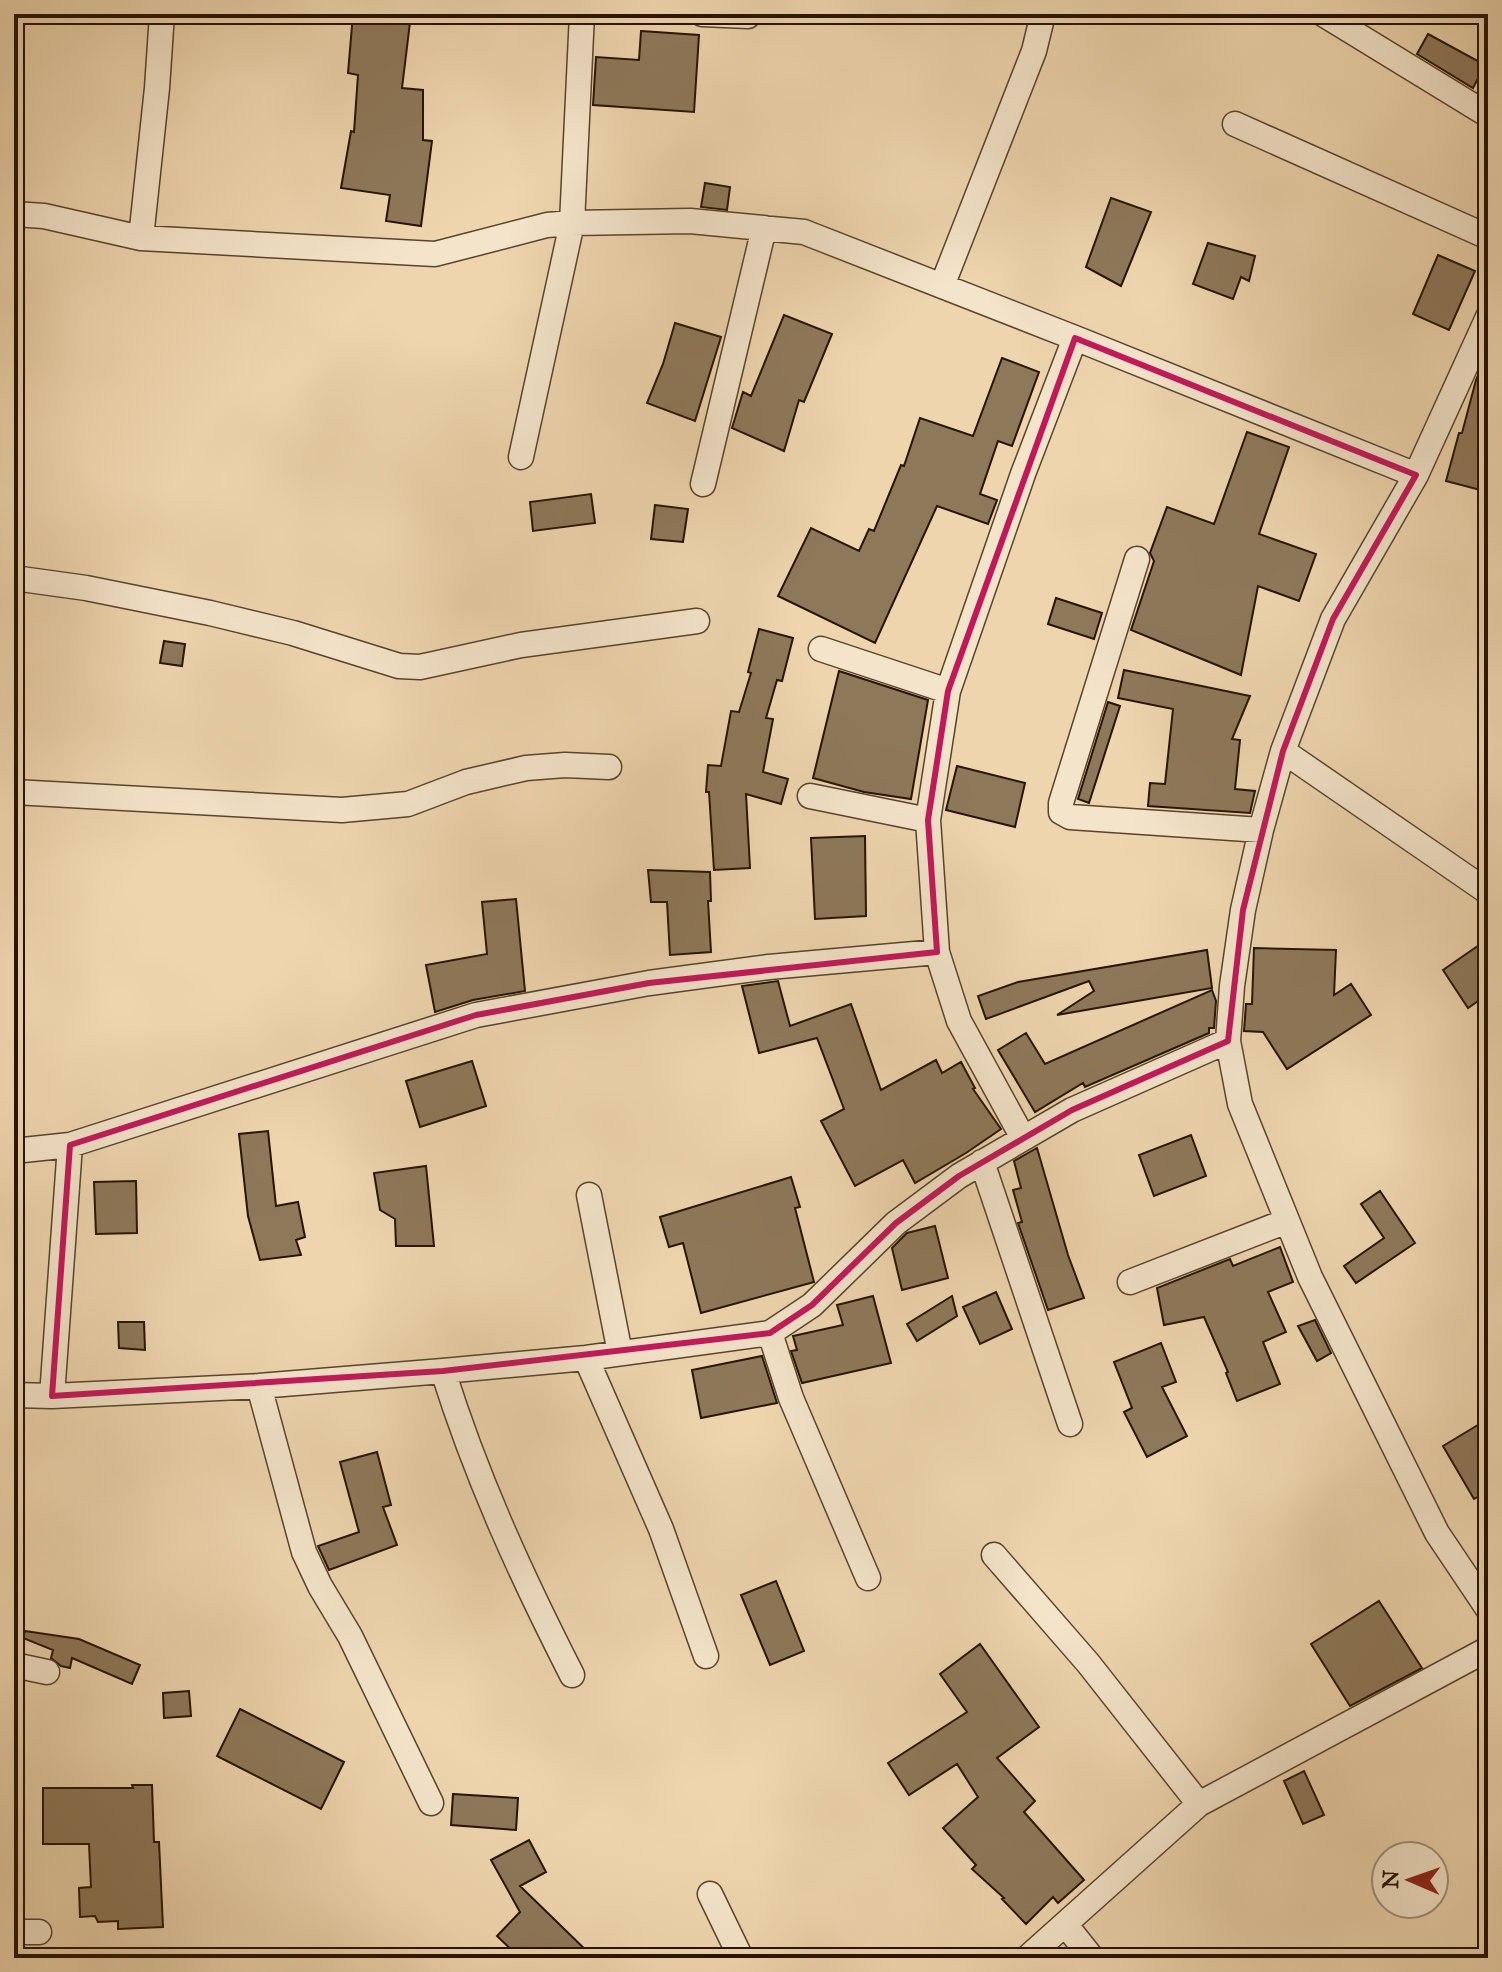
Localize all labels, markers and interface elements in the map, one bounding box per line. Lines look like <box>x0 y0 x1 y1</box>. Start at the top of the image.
north arrow <box>1370 1840 1450 1920</box>
text: N <box>1377 1869 1404 1889</box>

